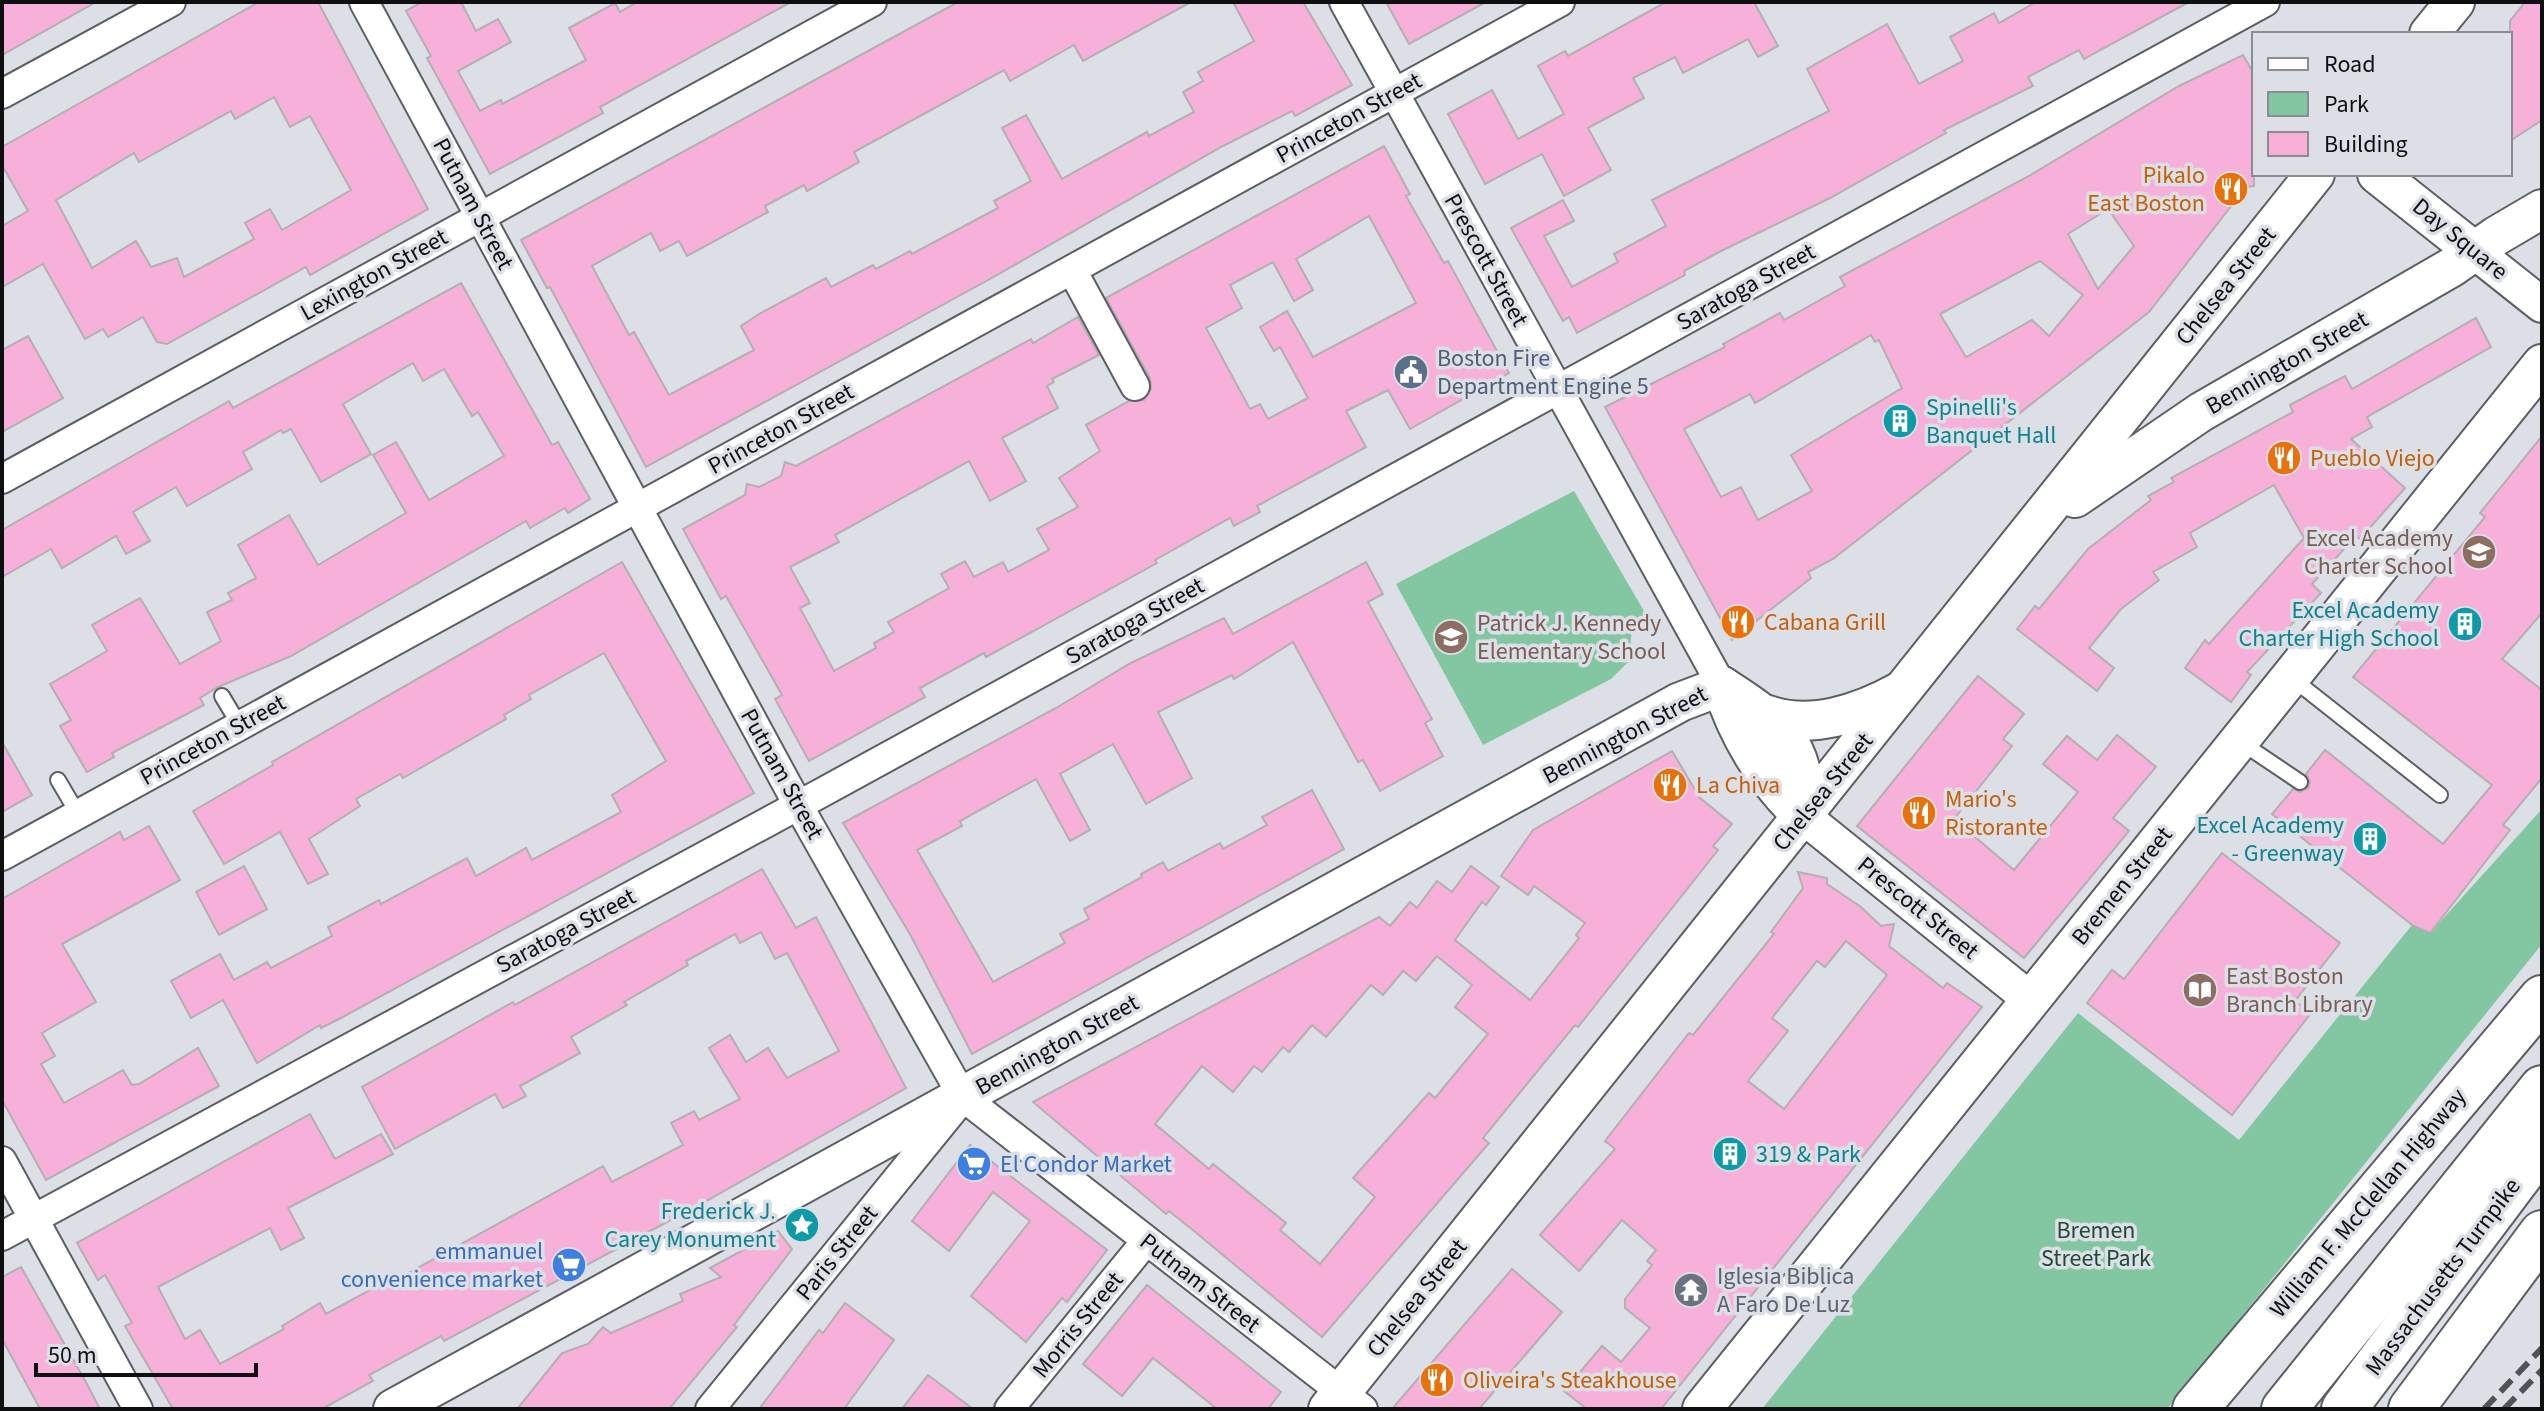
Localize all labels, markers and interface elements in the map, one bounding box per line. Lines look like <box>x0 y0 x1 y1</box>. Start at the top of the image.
legend <box>2252 32 2512 176</box>
text: Road <box>2324 47 2376 82</box>
street label: Princeton Street <box>1270 63 1428 173</box>
text: Park <box>2324 87 2369 122</box>
text: Building <box>2324 127 2408 162</box>
street label: Putnam Street <box>424 132 522 276</box>
place label: Pikalo East Boston <box>2087 158 2205 221</box>
restaurant icon: Pikalo East Boston <box>2212 170 2250 208</box>
street label: Prescott Street <box>1435 187 1537 333</box>
street label: Day Square <box>2405 189 2515 289</box>
street label: Chelsea Street <box>2167 219 2285 353</box>
street label: Lexington Street <box>294 220 454 330</box>
street label: Saratoga Street <box>1670 234 1822 340</box>
street label: Bennington Street <box>2199 302 2375 424</box>
place label: Boston Fire Department Engine 5 <box>1437 341 1649 404</box>
public building icon: Boston Fire Department Engine 5 <box>1392 353 1430 391</box>
street label: Princeton Street <box>702 374 860 484</box>
place label: Spinelli's Banquet Hall <box>1926 390 2056 453</box>
building icon: Spinelli's Banquet Hall <box>1881 402 1919 440</box>
restaurant icon: Pueblo Viejo <box>2265 439 2303 477</box>
place label: Pueblo Viejo <box>2310 441 2435 476</box>
place label: Excel Academy Charter School <box>2304 521 2453 584</box>
school or university icon: Excel Academy Charter School <box>2460 533 2498 571</box>
street label: Saratoga Street <box>1059 568 1211 674</box>
place label: Excel Academy Charter High School <box>2239 593 2439 656</box>
restaurant icon: Cabana Grill <box>1719 603 1757 641</box>
place label: Cabana Grill <box>1764 605 1886 640</box>
building icon: Excel Academy Charter High School <box>2446 605 2484 643</box>
place label: Patrick J. Kennedy Elementary School <box>1477 606 1666 669</box>
school or university icon: Patrick J. Kennedy Elementary School <box>1432 618 1470 656</box>
street label: Bennington Street <box>1536 677 1714 793</box>
street label: Princeton Street <box>134 685 292 795</box>
street label: Putnam Street <box>732 702 832 846</box>
street label: Chelsea Street <box>1764 725 1882 859</box>
restaurant icon: La Chiva <box>1651 766 1689 804</box>
place label: La Chiva <box>1696 768 1780 803</box>
place label: Mario's Ristorante <box>1945 782 2048 845</box>
restaurant icon: Mario's Ristorante <box>1900 794 1938 832</box>
place label: Excel Academy - Greenway <box>2196 808 2344 871</box>
street label: Bremen Street <box>2063 819 2181 953</box>
building icon: Excel Academy - Greenway <box>2351 820 2389 858</box>
street label: Prescott Street <box>1850 848 1986 968</box>
street label: Saratoga Street <box>490 879 642 983</box>
place label: East Boston Branch Library <box>2226 959 2373 1022</box>
library icon: East Boston Branch Library <box>2181 971 2219 1009</box>
street label: Bennington Street <box>969 986 1145 1104</box>
street label: William F. McClellan Highway <box>2261 1081 2475 1325</box>
building icon: 319 & Park <box>1711 1135 1749 1173</box>
place label: 319 & Park <box>1756 1137 1861 1172</box>
supermarket icon: El Condor Market <box>955 1145 993 1183</box>
place label: El Condor Market <box>1000 1147 1172 1182</box>
street label: Massachusetts Turnpike <box>2357 1171 2529 1383</box>
place label: Frederick J. Carey Monument <box>604 1194 776 1257</box>
street label: Paris Street <box>788 1198 886 1308</box>
place icon: Frederick J. Carey Monument <box>783 1206 821 1244</box>
park label: Bremen Street Park <box>2041 1213 2151 1276</box>
street label: Putnam Street <box>1132 1225 1268 1341</box>
street label: Chelsea Street <box>1358 1231 1476 1365</box>
place label: emmanuel convenience market <box>341 1234 543 1297</box>
supermarket icon: emmanuel convenience market <box>550 1246 588 1284</box>
place label: Iglesia Biblica A Faro De Luz <box>1717 1259 1854 1322</box>
street label: Morris Street <box>1024 1264 1132 1386</box>
temple icon: Iglesia Biblica A Faro De Luz <box>1672 1271 1710 1309</box>
scale bar <box>36 1327 256 1377</box>
text: 50 m <box>48 1338 97 1373</box>
restaurant icon: Oliveira's Steakhouse <box>1418 1361 1456 1399</box>
place label: Oliveira's Steakhouse <box>1463 1363 1677 1398</box>

